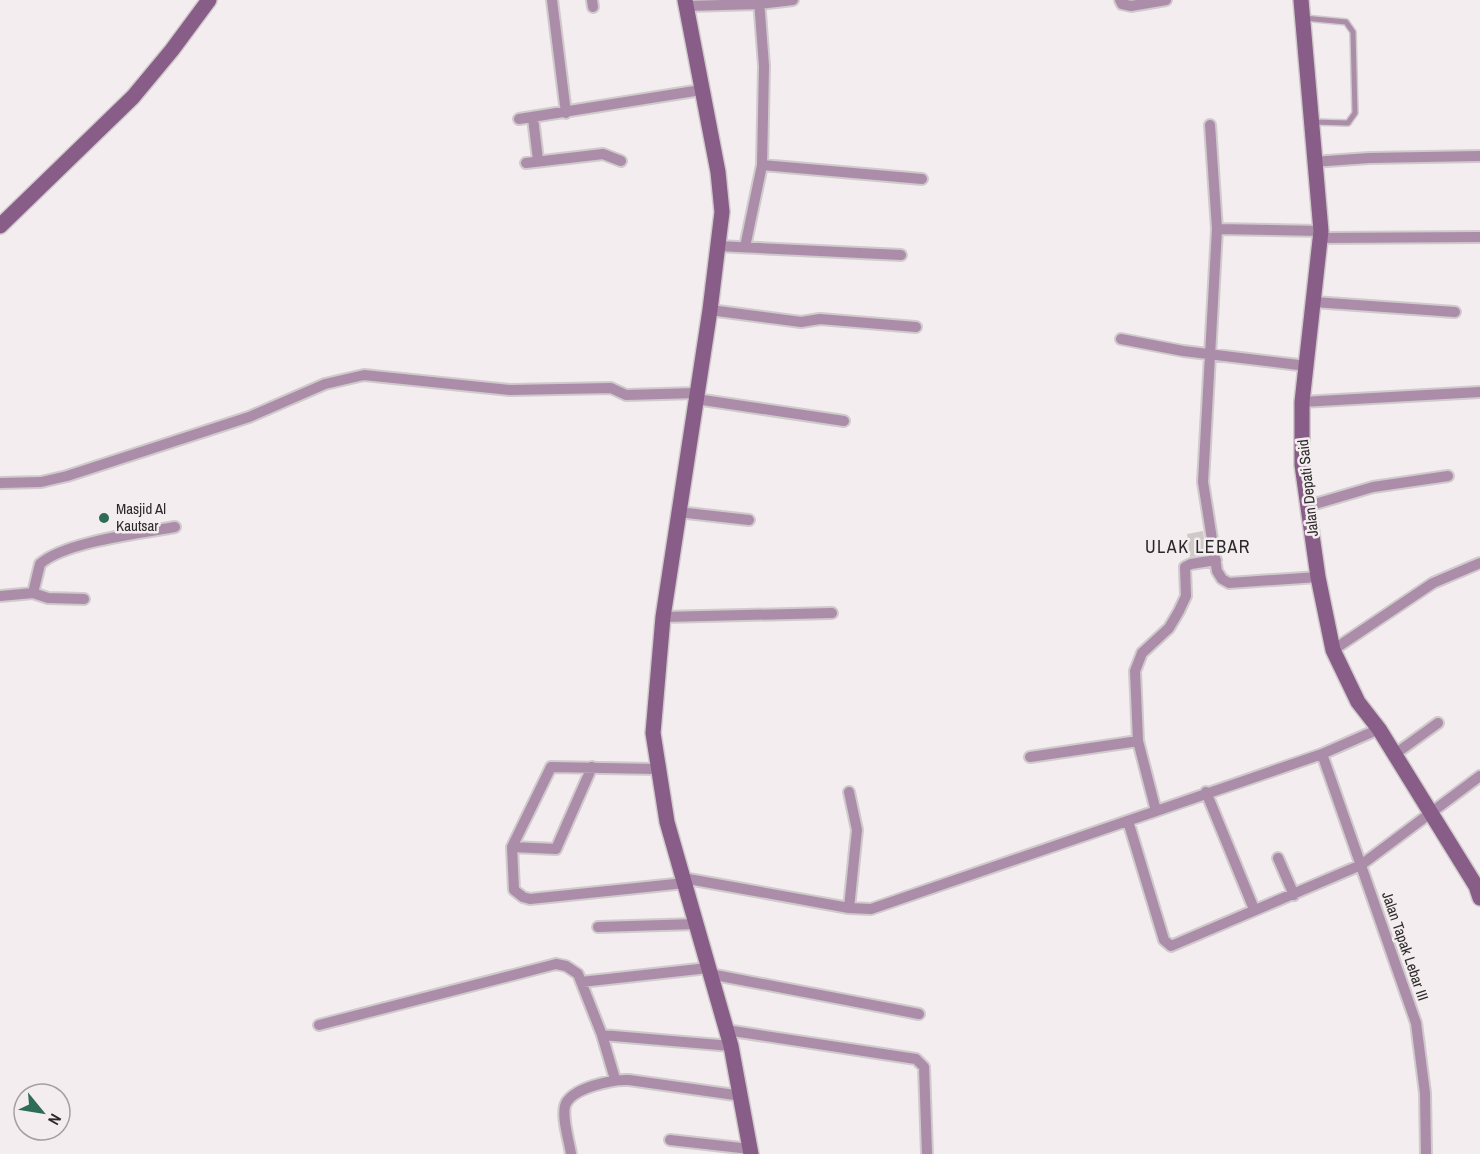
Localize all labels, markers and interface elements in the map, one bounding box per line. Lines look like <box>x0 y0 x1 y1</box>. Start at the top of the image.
street label: Jalan Depati Said <box>1292 438 1323 538</box>
place label: Masjid Al Kautsar <box>116 498 166 536</box>
marker: Masjid Al Kautsar <box>97 511 111 525</box>
district label: ULAK LEBAR <box>1145 534 1251 559</box>
street label: Jalan Tapak Lebar III <box>1377 888 1434 1003</box>
north arrow <box>12 1082 72 1142</box>
text: N <box>43 1110 67 1129</box>

